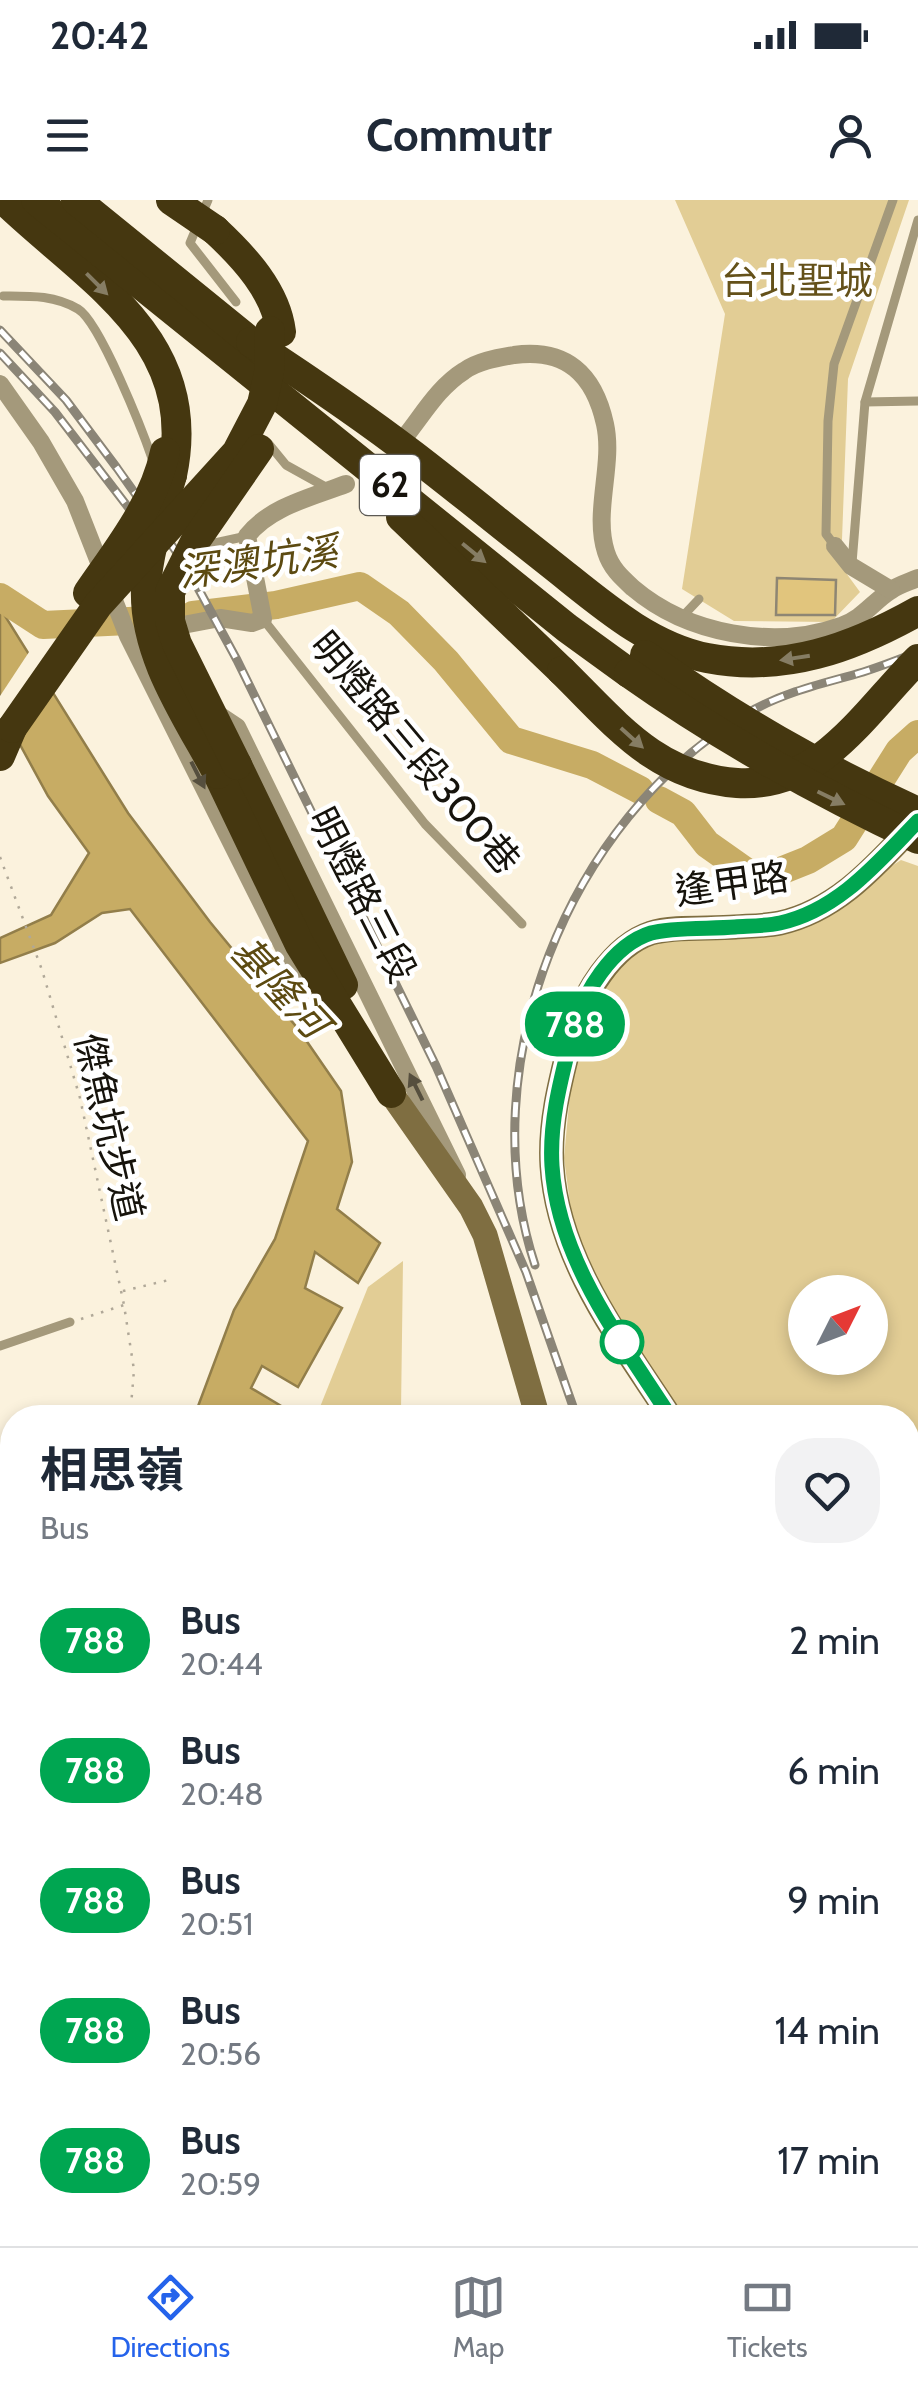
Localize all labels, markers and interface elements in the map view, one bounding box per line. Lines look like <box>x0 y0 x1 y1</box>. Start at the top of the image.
text: 20:42 <box>50 12 149 59</box>
icon: menu <box>40 108 95 163</box>
text: Commutr <box>366 108 552 162</box>
icon: person <box>823 108 878 163</box>
park label: 台北聖城 <box>721 257 873 304</box>
one-way arrow <box>85 272 109 296</box>
road number: 62 <box>360 455 420 515</box>
water label: 深澳坑溪 <box>175 525 346 597</box>
one-way arrow <box>462 542 487 563</box>
street label: 明燈路三段300巷 <box>300 622 530 883</box>
one-way arrow <box>779 651 811 666</box>
one-way arrow <box>619 727 644 749</box>
one-way arrow <box>189 760 206 789</box>
one-way arrow <box>816 789 845 806</box>
street label: 明燈路三段 <box>298 799 427 990</box>
street label: 逢甲路 <box>672 852 792 915</box>
water label: 基隆河 <box>222 926 344 1052</box>
line badge: 788 <box>518 992 632 1056</box>
text: 788 <box>545 1003 605 1046</box>
street label: 傑魚坑步道 <box>65 1029 154 1225</box>
one-way arrow <box>408 1072 425 1101</box>
north arrow <box>788 1275 888 1375</box>
map controls <box>788 1275 888 1375</box>
unlabelled marker <box>601 1321 643 1363</box>
button: heart <box>775 1438 880 1543</box>
text: 相思嶺 <box>40 1441 184 1499</box>
text: Bus <box>40 1508 89 1547</box>
text: Bus <box>180 1597 241 1644</box>
text: 2 min <box>789 1617 880 1664</box>
text: 788 <box>65 1619 125 1662</box>
text: 20:44 <box>180 1644 263 1683</box>
text: Bus <box>180 1727 241 1774</box>
text: 6 min <box>787 1747 880 1794</box>
text: 788 <box>65 1749 125 1792</box>
text: 20:48 <box>180 1774 264 1813</box>
text: Bus <box>180 1857 241 1904</box>
text: 9 min <box>787 1877 880 1924</box>
text: 788 <box>65 1879 125 1922</box>
text: 20:51 <box>180 1904 254 1943</box>
text: Bus <box>180 1987 241 2034</box>
text: 14 min <box>774 2007 880 2054</box>
text: 788 <box>65 2009 125 2052</box>
text: 20:56 <box>180 2034 261 2073</box>
text: Bus <box>180 2117 241 2164</box>
text: 17 min <box>777 2137 880 2184</box>
text: 788 <box>65 2139 125 2182</box>
text: 20:59 <box>180 2164 261 2203</box>
tab: Directions <box>110 2270 230 2364</box>
tab: Map <box>451 2270 506 2364</box>
tab: Tickets <box>727 2270 808 2364</box>

